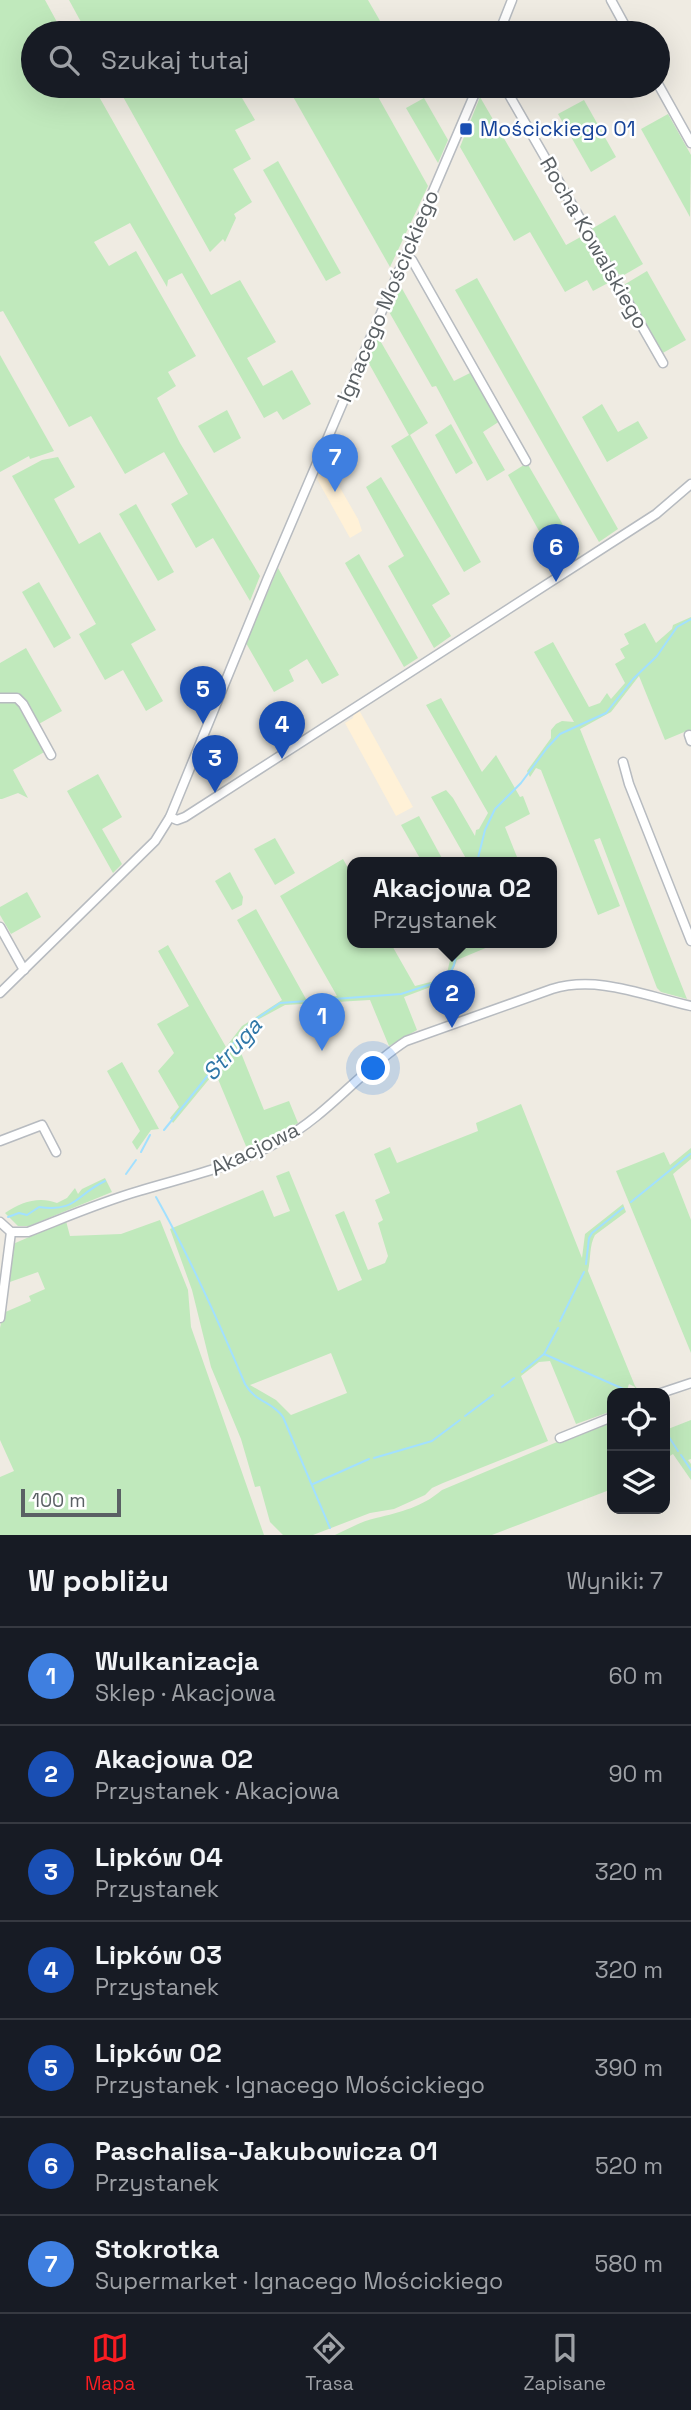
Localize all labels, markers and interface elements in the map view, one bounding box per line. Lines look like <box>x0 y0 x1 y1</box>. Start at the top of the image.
search box <box>21 21 670 98</box>
icon: search <box>45 41 83 79</box>
text: Szukaj tutaj <box>101 43 249 77</box>
place label: Mościckiego 01 <box>480 115 635 142</box>
marker: Mościckiego 01 <box>458 121 474 137</box>
street label: Rocha Kowalskiego <box>534 152 655 334</box>
street label: Ignacego Mościckiego <box>331 186 444 406</box>
pin: 7 <box>312 434 358 492</box>
pin: 6 <box>533 524 579 582</box>
pin: 5 <box>180 666 226 724</box>
pin: 4 <box>259 701 305 759</box>
pin: 3 <box>192 735 238 793</box>
popup <box>347 857 557 948</box>
text: Akacjowa 02 <box>373 871 531 905</box>
text: Przystanek <box>373 905 497 935</box>
pin: 2 <box>429 970 475 1028</box>
pin: 1 <box>299 993 345 1051</box>
water label: Struga <box>196 1010 269 1087</box>
your location <box>356 1051 390 1085</box>
street label: Akacjowa <box>206 1116 304 1182</box>
map controls <box>607 1388 670 1514</box>
button: locate <box>607 1388 670 1451</box>
button: layers <box>607 1451 670 1514</box>
scale bar <box>21 1486 121 1518</box>
text: 100 m <box>32 1488 86 1513</box>
text: W pobliżu <box>28 1561 169 1600</box>
text: Wyniki: 7 <box>566 1566 663 1596</box>
text: Wulkanizacja <box>95 1644 259 1678</box>
text: 1 <box>46 1661 56 1691</box>
text: 60 m <box>608 1661 663 1691</box>
text: Sklep · Akacjowa <box>95 1678 276 1708</box>
text: Akacjowa 02 <box>95 1742 253 1776</box>
text: 2 <box>44 1759 58 1789</box>
text: 90 m <box>608 1759 663 1789</box>
text: Przystanek · Akacjowa <box>95 1776 339 1806</box>
text: Lipków 04 <box>95 1840 223 1874</box>
text: 3 <box>44 1857 58 1887</box>
text: 320 m <box>595 1857 663 1887</box>
text: Przystanek <box>95 1874 219 1904</box>
text: Lipków 03 <box>95 1938 222 1972</box>
text: 4 <box>44 1955 58 1985</box>
text: 320 m <box>595 1955 663 1985</box>
text: Przystanek <box>95 1972 219 2002</box>
text: Lipków 02 <box>95 2036 222 2070</box>
text: 5 <box>44 2053 58 2083</box>
text: 390 m <box>595 2053 663 2083</box>
text: Przystanek · Ignacego Mościckiego <box>95 2070 485 2100</box>
text: Paschalisa-Jakubowicza 01 <box>95 2134 438 2168</box>
text: 6 <box>44 2151 58 2181</box>
text: 520 m <box>595 2151 663 2181</box>
text: Przystanek <box>95 2168 219 2198</box>
text: Stokrotka <box>95 2232 219 2266</box>
text: 7 <box>45 2249 57 2279</box>
text: 580 m <box>594 2249 663 2279</box>
text: Supermarket · Ignacego Mościckiego <box>95 2266 503 2296</box>
tab: Mapa <box>85 2329 135 2396</box>
tab: Trasa <box>305 2329 354 2396</box>
tab: Zapisane <box>524 2329 606 2396</box>

